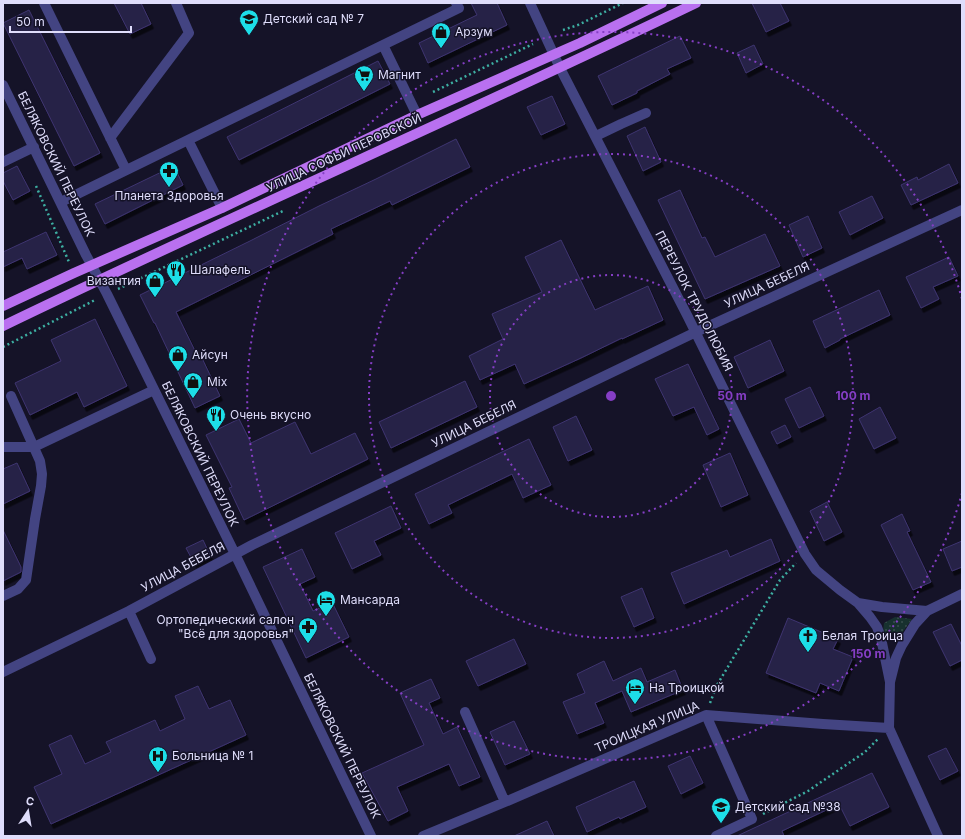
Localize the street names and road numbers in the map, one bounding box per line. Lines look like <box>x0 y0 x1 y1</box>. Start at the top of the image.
street label: БЕЛЯКОВСКИЙ ПЕРЕУЛОК <box>15 89 98 239</box>
street label: УЛИЦА СОФЬИ ПЕРОВСКОЙ <box>264 110 424 195</box>
street label: ПЕРЕУЛОК ТРУДОЛЮБИЯ <box>652 228 736 374</box>
street label: УЛИЦА БЕБЕЛЯ <box>722 258 812 311</box>
street label: БЕЛЯКОВСКИЙ ПЕРЕУЛОК <box>159 379 242 529</box>
street label: УЛИЦА БЕБЕЛЯ <box>429 397 519 451</box>
street label: УЛИЦА БЕБЕЛЯ <box>138 538 227 595</box>
street label: БЕЛЯКОВСКИЙ ПЕРЕУЛОК <box>301 671 384 821</box>
street label: ТРОИЦКАЯ УЛИЦА <box>592 698 701 755</box>

